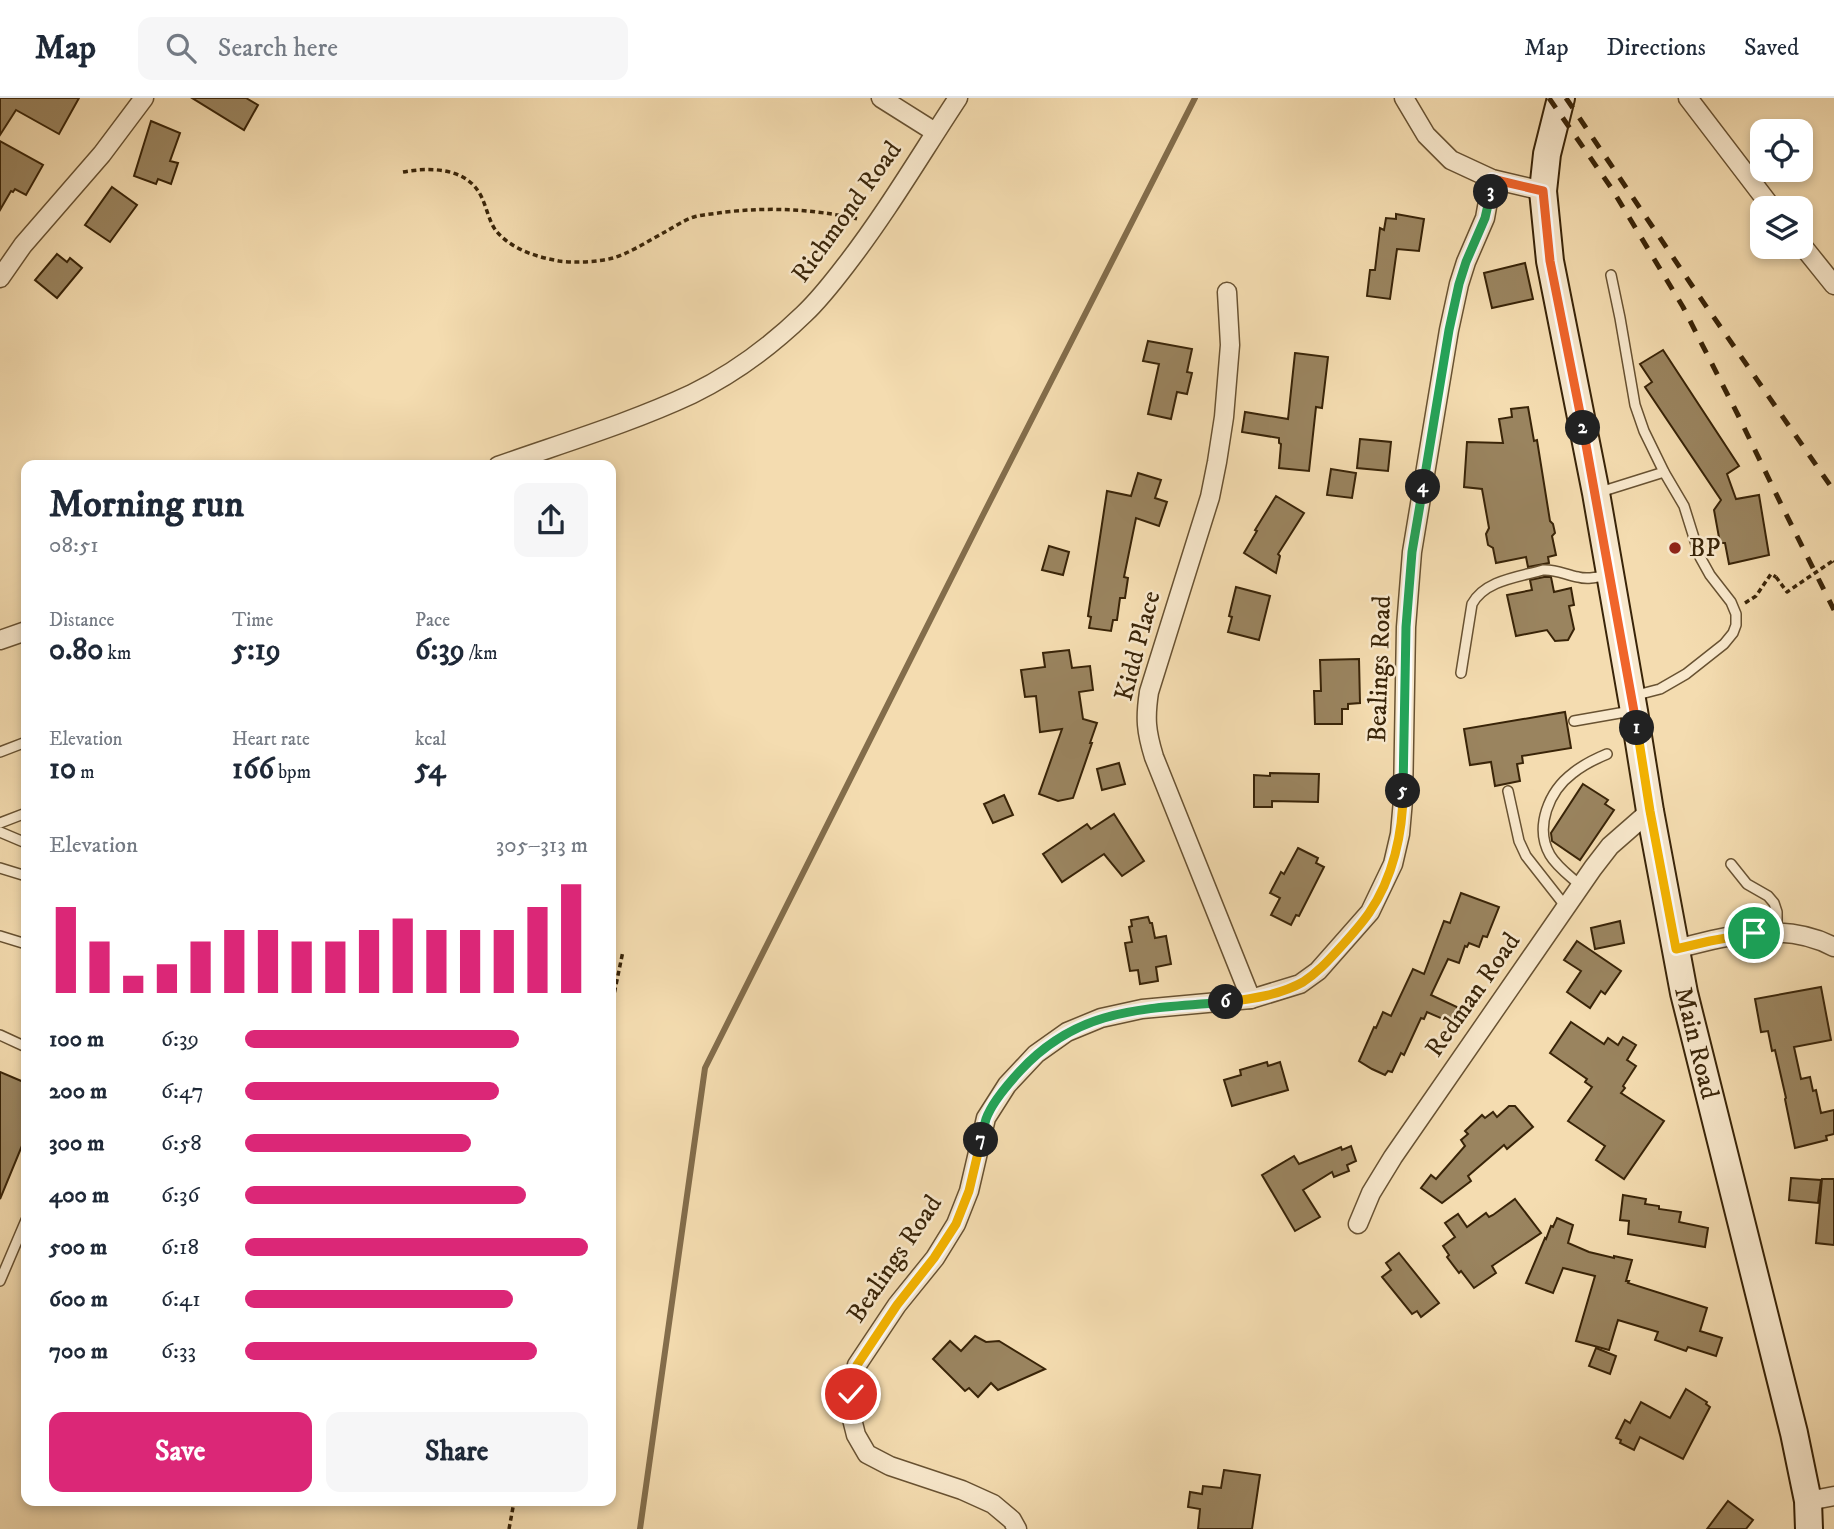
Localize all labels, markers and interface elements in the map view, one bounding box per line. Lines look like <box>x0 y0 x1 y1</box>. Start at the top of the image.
search box <box>138 17 628 80</box>
text: Map <box>35 28 96 69</box>
icon: search <box>162 29 200 67</box>
text: Search here <box>218 32 338 65</box>
text: Map <box>1524 33 1569 63</box>
text: Directions <box>1607 33 1706 63</box>
text: Saved <box>1744 33 1799 63</box>
map controls <box>1750 119 1813 259</box>
button: locate <box>1750 119 1813 182</box>
street label: Richmond Road <box>785 135 909 289</box>
pin: 3 <box>1474 174 1508 210</box>
text: 3 <box>1487 180 1494 203</box>
button: layers <box>1750 196 1813 259</box>
pin: 2 <box>1566 410 1600 446</box>
text: 2 <box>1578 416 1587 439</box>
pin: 4 <box>1406 470 1440 504</box>
text: 4 <box>1417 475 1428 498</box>
text: Morning run <box>49 481 244 529</box>
button: share <box>514 483 588 557</box>
text: 08:51 <box>49 531 99 560</box>
place label: BP <box>1689 532 1720 565</box>
marker: BP <box>1667 540 1683 556</box>
street label: Kidd Place <box>1108 587 1168 705</box>
street label: Bealings Road <box>1361 595 1399 743</box>
text: Distance <box>49 609 114 632</box>
text: Time <box>232 609 273 632</box>
text: Pace <box>415 609 450 632</box>
text: 0.80 <box>49 632 103 669</box>
text: 5:19 <box>232 632 281 669</box>
text: 6:39 <box>415 632 465 669</box>
text: km <box>103 642 131 665</box>
text: /km <box>465 642 498 665</box>
pin: 1 <box>1620 710 1654 746</box>
text: 1 <box>1633 716 1640 739</box>
text: Elevation <box>49 728 123 751</box>
text: Heart rate <box>232 728 310 751</box>
text: kcal <box>415 728 446 751</box>
text: 10 <box>49 751 76 788</box>
text: 166 <box>232 751 274 788</box>
text: 54 <box>415 751 446 788</box>
text: m <box>76 761 94 784</box>
text: bpm <box>274 761 311 784</box>
pin: 5 <box>1386 774 1420 808</box>
text: 5 <box>1398 779 1407 802</box>
text: Elevation <box>49 831 138 860</box>
text: 305–313 m <box>496 831 588 860</box>
pin <box>1724 903 1784 963</box>
icon: arrive <box>1735 914 1773 952</box>
street label: Redman Road <box>1418 926 1528 1064</box>
street label: Main Road <box>1667 983 1726 1103</box>
pin: 6 <box>1208 984 1244 1020</box>
text: 6 <box>1221 990 1230 1013</box>
text: 100 m <box>49 1025 104 1054</box>
text: 6:39 <box>161 1025 199 1054</box>
text: 200 m <box>49 1077 107 1106</box>
text: 6:47 <box>161 1077 204 1106</box>
pin: 7 <box>964 1122 998 1158</box>
text: 7 <box>975 1128 986 1151</box>
text: 300 m <box>49 1129 105 1158</box>
text: 6:58 <box>161 1129 202 1158</box>
text: 400 m <box>49 1181 109 1210</box>
text: 6:36 <box>161 1181 200 1210</box>
street label: Bealings Road <box>840 1189 950 1329</box>
text: 500 m <box>49 1233 107 1262</box>
text: 6:18 <box>161 1233 199 1262</box>
text: 600 m <box>49 1285 108 1314</box>
text: 6:41 <box>161 1285 201 1314</box>
text: 700 m <box>49 1337 108 1366</box>
text: 6:33 <box>161 1337 196 1366</box>
pin <box>821 1364 881 1424</box>
icon: check <box>832 1375 870 1413</box>
button: Save <box>49 1412 312 1492</box>
button: Share <box>326 1412 588 1492</box>

